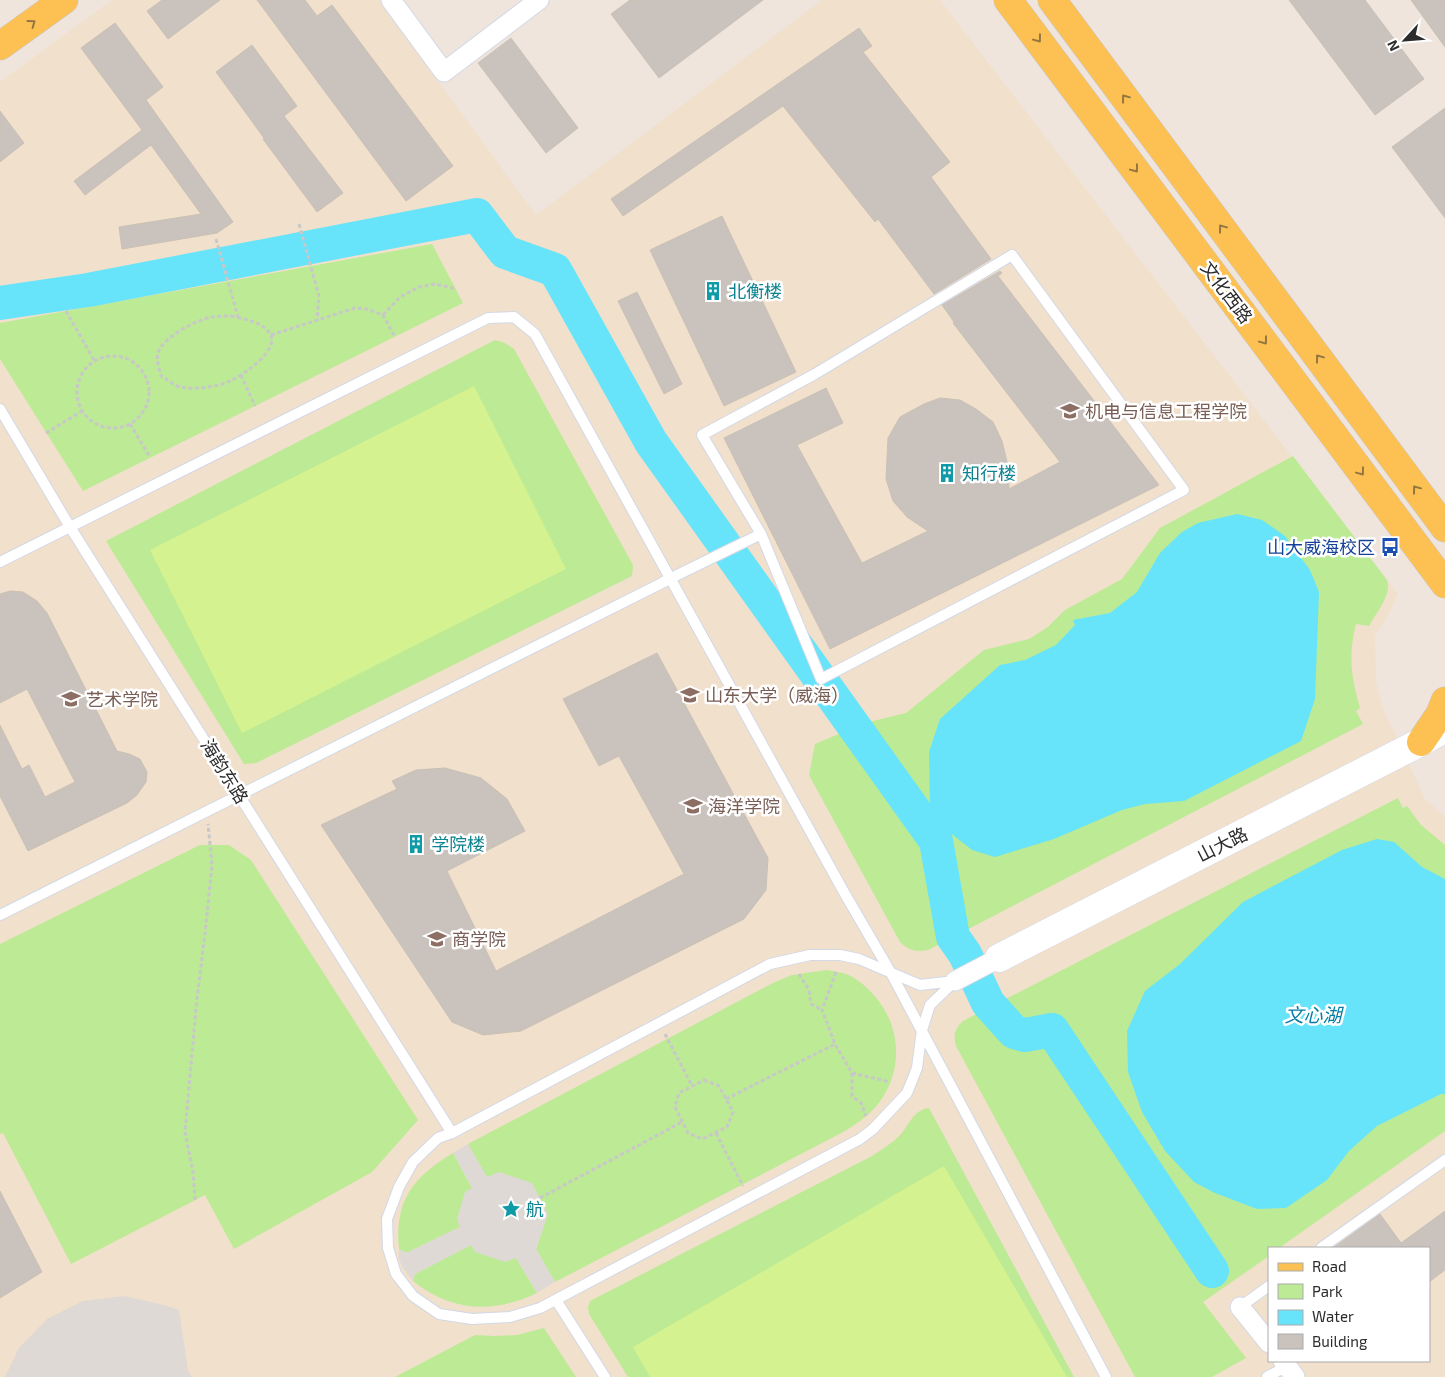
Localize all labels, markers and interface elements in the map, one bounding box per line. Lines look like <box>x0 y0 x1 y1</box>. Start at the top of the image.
north arrow <box>1380 15 1430 65</box>
one-way arrow <box>26 20 36 29</box>
one-way arrow <box>1032 33 1040 42</box>
text: N <box>1383 38 1403 54</box>
one-way arrow <box>1122 94 1131 104</box>
one-way arrow <box>1129 163 1138 173</box>
one-way arrow <box>1219 224 1228 234</box>
street label: 文化西路 <box>1197 257 1257 327</box>
building icon: 北衡楼 <box>702 280 724 302</box>
place label: 北衡楼 <box>728 280 782 302</box>
one-way arrow <box>1258 335 1266 344</box>
one-way arrow <box>1316 354 1325 364</box>
school or university icon: 机电与信息工程学院 <box>1059 400 1081 422</box>
place label: 机电与信息工程学院 <box>1085 400 1247 422</box>
building icon: 知行楼 <box>936 462 958 484</box>
place label: 知行楼 <box>962 462 1016 484</box>
one-way arrow <box>1355 466 1364 476</box>
one-way arrow <box>1413 485 1422 495</box>
place label: 山大威海校区 <box>1267 536 1375 558</box>
bus stop icon: 山大威海校区 <box>1379 536 1401 558</box>
school or university icon: 山东大学（威海） <box>679 684 701 706</box>
place label: 山东大学（威海） <box>705 684 849 706</box>
school or university icon: 艺术学院 <box>60 688 82 710</box>
place label: 艺术学院 <box>86 688 158 710</box>
street label: 海韵东路 <box>197 735 253 807</box>
school or university icon: 海洋学院 <box>682 795 704 817</box>
place label: 海洋学院 <box>708 795 780 817</box>
street label: 山大路 <box>1193 822 1251 866</box>
building icon: 学院楼 <box>405 833 427 855</box>
place label: 学院楼 <box>431 833 485 855</box>
school or university icon: 商学院 <box>426 928 448 950</box>
place label: 商学院 <box>452 928 506 950</box>
water label: 文心湖 <box>1284 1003 1344 1026</box>
place icon: 航 <box>500 1198 522 1220</box>
place label: 航 <box>526 1198 544 1220</box>
legend <box>1268 1247 1430 1362</box>
text: Road <box>1312 1257 1347 1275</box>
text: Park <box>1312 1282 1343 1300</box>
text: Water <box>1312 1307 1354 1325</box>
text: Building <box>1312 1332 1368 1350</box>

